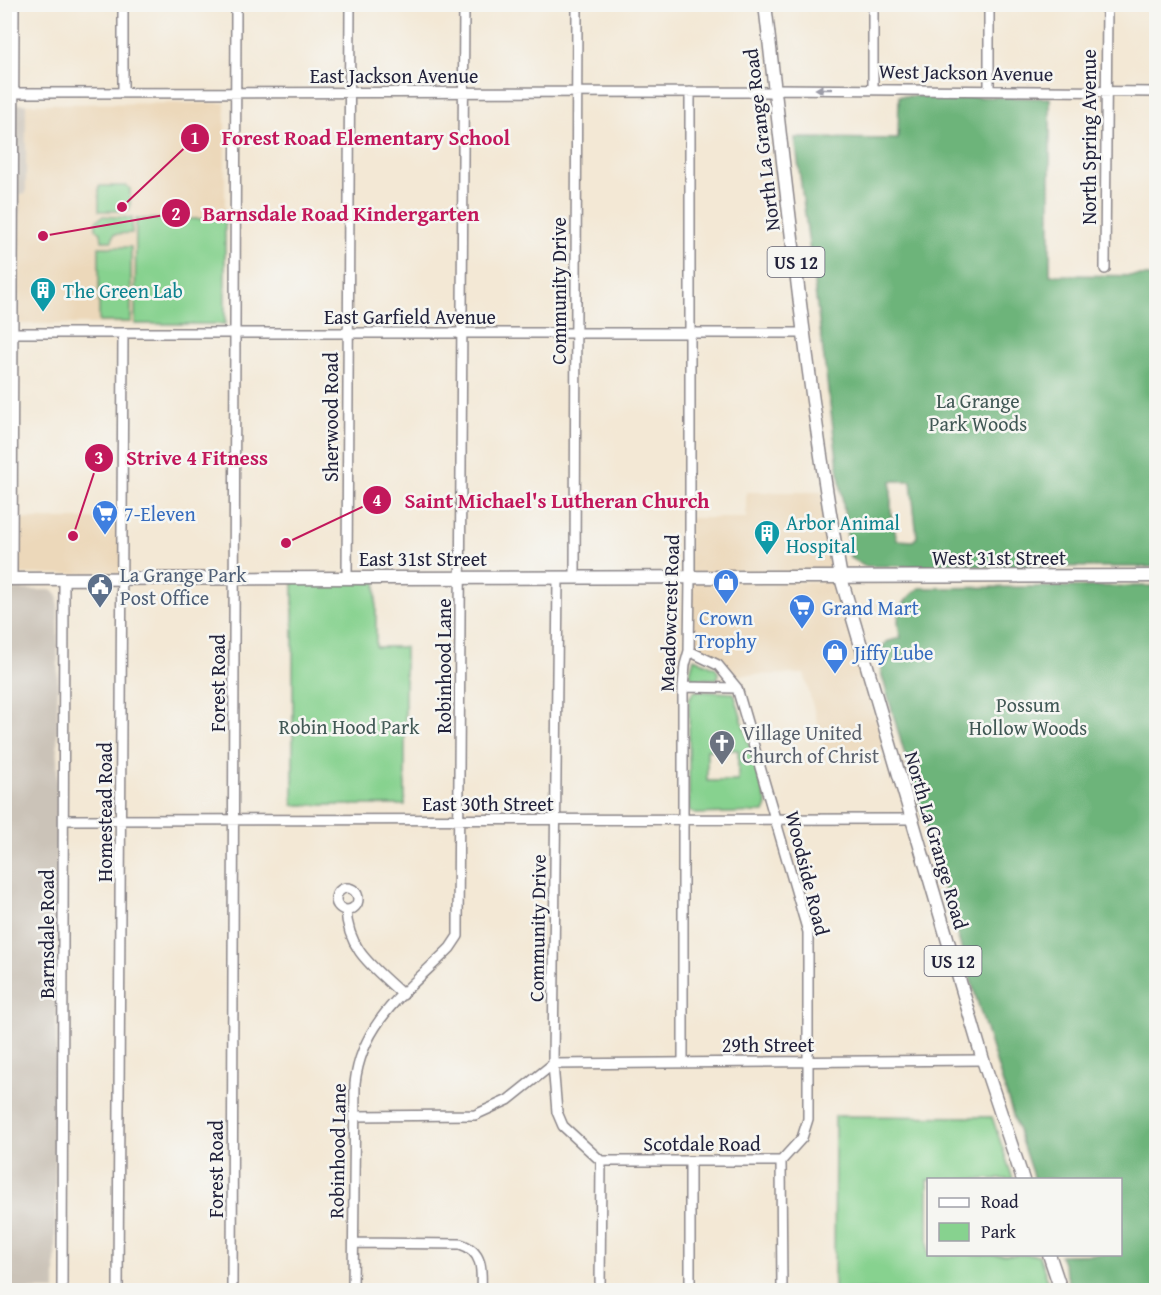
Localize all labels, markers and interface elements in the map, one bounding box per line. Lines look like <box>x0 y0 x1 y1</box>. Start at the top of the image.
street label: North La Grange Road <box>735 47 787 233</box>
street label: North Spring Avenue <box>1074 49 1103 225</box>
street label: West Jackson Avenue <box>878 56 1054 88</box>
street label: East Jackson Avenue <box>310 61 478 90</box>
one-way arrow <box>814 84 833 94</box>
callout: Forest Road Elementary School <box>180 118 522 157</box>
text: Forest Road Elementary School <box>222 122 511 153</box>
text: 1 <box>190 124 200 151</box>
callout: Barnsdale Road Kindergarten <box>161 194 492 233</box>
text: Barnsdale Road Kindergarten <box>202 198 480 229</box>
text: 2 <box>171 200 181 227</box>
street label: Community Drive <box>544 217 573 365</box>
road number: US 12 <box>768 247 824 277</box>
building icon: The Green Lab <box>28 275 58 313</box>
place label: The Green Lab <box>63 276 183 305</box>
street label: East Garfield Avenue <box>324 302 496 331</box>
street label: Sherwood Road <box>316 352 345 482</box>
park label: La Grange Park Woods <box>929 386 1027 438</box>
callout: Strive 4 Fitness <box>84 438 280 477</box>
text: Strive 4 Fitness <box>126 442 268 473</box>
text: 3 <box>94 444 104 471</box>
callout: Saint Michael's Lutheran Church <box>362 481 721 520</box>
text: Saint Michael's Lutheran Church <box>404 485 710 516</box>
text: 4 <box>372 486 382 513</box>
supermarket icon: 7-Eleven <box>90 498 120 536</box>
place label: 7-Eleven <box>124 499 196 528</box>
place label: Arbor Animal Hospital <box>786 508 900 560</box>
building icon: Arbor Animal Hospital <box>752 518 782 556</box>
street label: Meadowcrest Road <box>652 533 686 692</box>
street label: West 31st Street <box>932 543 1066 572</box>
street label: East 31st Street <box>359 544 487 573</box>
place label: La Grange Park Post Office <box>120 560 247 612</box>
shop icon: Crown Trophy <box>711 567 741 605</box>
public building icon: La Grange Park Post Office <box>85 571 115 609</box>
supermarket icon: Grand Mart <box>787 592 817 630</box>
place label: Grand Mart <box>822 593 919 622</box>
street label: Robinhood Lane <box>429 598 458 734</box>
place label: Crown Trophy <box>695 603 757 655</box>
street label: Forest Road <box>203 634 232 732</box>
shop icon: Jiffy Lube <box>820 637 850 675</box>
place label: Jiffy Lube <box>851 638 933 667</box>
park label: Possum Hollow Woods <box>969 690 1087 742</box>
park label: Robin Hood Park <box>279 712 420 741</box>
place label: Village United Church of Christ <box>742 718 879 770</box>
church icon: Village United Church of Christ <box>707 728 737 766</box>
street label: Homestead Road <box>90 742 119 882</box>
street label: North La Grange Road <box>898 748 976 933</box>
street label: East 30th Street <box>422 789 554 818</box>
street label: Woodside Road <box>779 808 838 939</box>
street label: Community Drive <box>521 854 553 1002</box>
street label: Barnsdale Road <box>32 869 61 999</box>
road number: US 12 <box>924 946 982 976</box>
street label: 29th Street <box>722 1030 814 1059</box>
street label: Robinhood Lane <box>321 1083 353 1219</box>
street label: Forest Road <box>201 1120 230 1218</box>
street label: Scotdale Road <box>643 1129 761 1158</box>
legend <box>927 1178 1122 1256</box>
text: Road <box>981 1188 1019 1215</box>
text: Park <box>981 1218 1017 1245</box>

